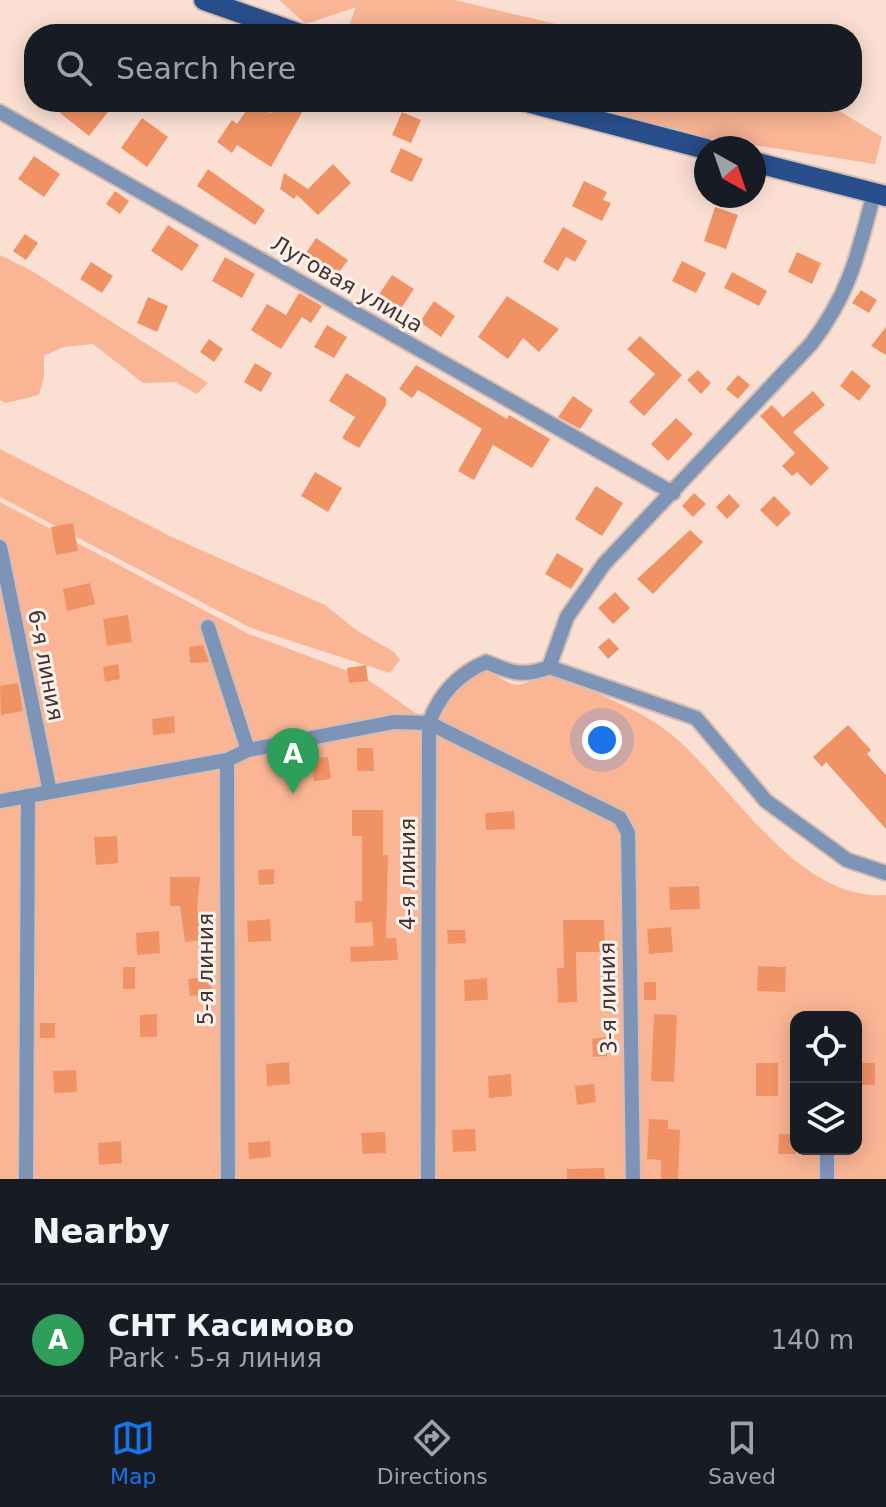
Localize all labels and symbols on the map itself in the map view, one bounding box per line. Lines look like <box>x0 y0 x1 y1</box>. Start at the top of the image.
north arrow <box>694 136 766 208</box>
street label: Луговая улица <box>267 230 427 338</box>
street label: 6-я линия <box>23 607 69 723</box>
your location <box>582 720 622 760</box>
pin: A <box>267 728 319 794</box>
street label: 4-я линия <box>395 818 420 930</box>
street label: 5-я линия <box>193 913 218 1025</box>
street label: 3-я линия <box>595 942 621 1054</box>

